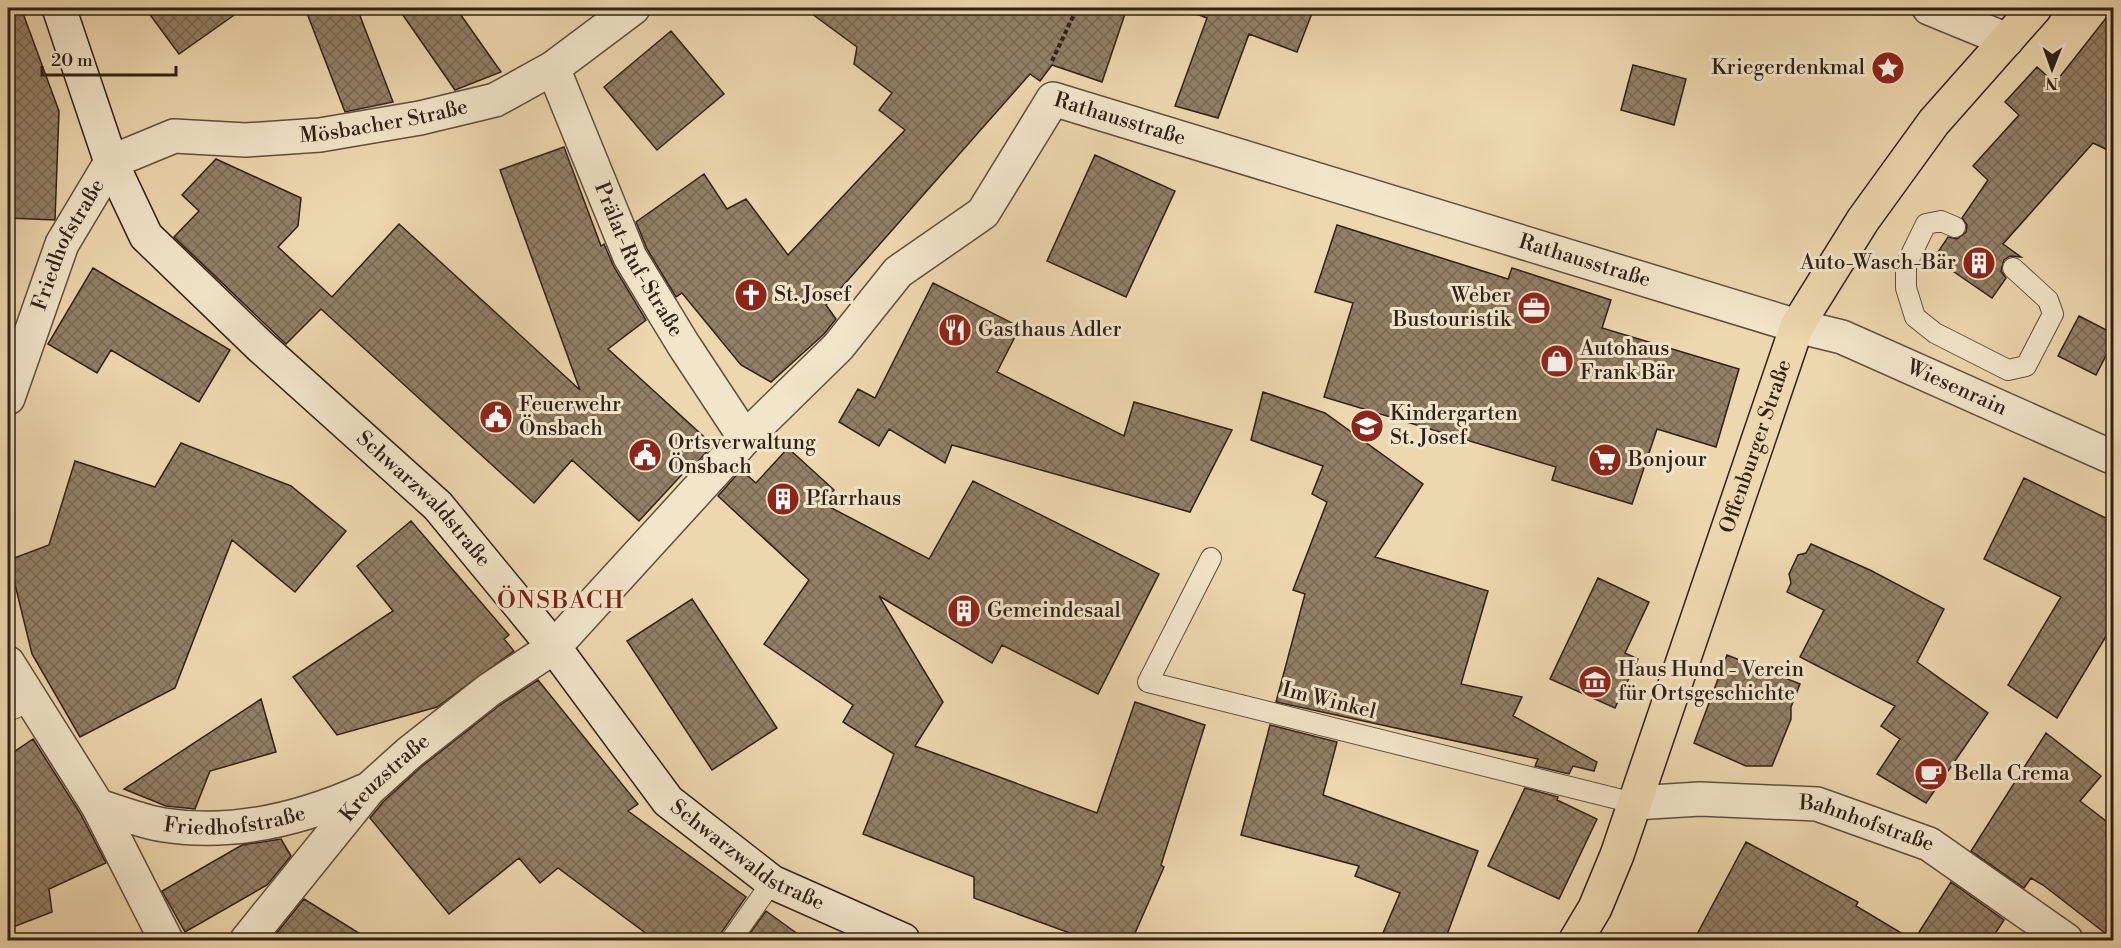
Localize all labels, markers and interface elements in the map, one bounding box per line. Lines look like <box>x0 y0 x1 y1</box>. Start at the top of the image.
scale bar <box>42 39 176 77</box>
north arrow <box>2022 39 2082 99</box>
text: 20 m <box>51 49 93 72</box>
place icon: Kriegerdenkmal <box>1870 50 1906 86</box>
place label: Kriegerdenkmal <box>1711 55 1865 81</box>
text: N <box>2045 73 2058 93</box>
street label: Rathausstraße <box>1051 87 1189 152</box>
street label: Mösbacher Straße <box>299 94 470 149</box>
street label: Friedhofstraße <box>27 174 111 314</box>
street label: Prälat-Ruf-Straße <box>588 178 689 342</box>
street label: Rathausstraße <box>1515 229 1654 294</box>
building icon: Auto-Wasch-Bär <box>1961 245 1997 281</box>
place label: Auto-Wasch-Bär <box>1799 250 1956 276</box>
church icon: St. Josef <box>733 277 769 313</box>
place label: St. Josef <box>774 282 852 308</box>
place label: Weber Bustouristik <box>1392 283 1512 333</box>
office icon: Weber Bustouristik <box>1516 290 1552 326</box>
restaurant icon: Gasthaus Adler <box>937 312 973 348</box>
place label: Gasthaus Adler <box>978 317 1122 343</box>
place label: Autohaus Frank Bär <box>1579 336 1675 386</box>
shop icon: Autohaus Frank Bär <box>1539 343 1575 379</box>
street label: Wiesenrain <box>1902 354 2011 422</box>
street label: Offenburger Straße <box>1714 356 1798 537</box>
place label: Feuerwehr Önsbach <box>519 392 621 442</box>
public building icon: Feuerwehr Önsbach <box>478 399 514 435</box>
place label: Kindergarten St. Josef <box>1390 401 1518 451</box>
school or university icon: Kindergarten St. Josef <box>1349 408 1385 444</box>
street label: Schwarzwaldstraße <box>351 426 496 573</box>
place label: Ortsverwaltung Önsbach <box>668 430 816 480</box>
public building icon: Ortsverwaltung Önsbach <box>627 437 663 473</box>
supermarket icon: Bonjour <box>1587 442 1623 478</box>
place label: Bonjour <box>1627 447 1707 473</box>
building icon: Pfarrhaus <box>765 481 801 517</box>
place label: Pfarrhaus <box>806 486 901 512</box>
district label: ÖNSBACH <box>497 585 625 616</box>
building icon: Gemeindesaal <box>946 593 982 629</box>
place label: Gemeindesaal <box>987 598 1121 624</box>
place label: Haus Hund - Verein für Ortsgeschichte <box>1618 657 1804 707</box>
museum icon: Haus Hund - Verein für Ortsgeschichte <box>1577 664 1613 700</box>
street label: Im Winkel <box>1279 677 1379 725</box>
street label: Kreuzstraße <box>334 729 435 828</box>
cafe icon: Bella Crema <box>1913 756 1949 792</box>
place label: Bella Crema <box>1953 761 2070 787</box>
street label: Bahnhofstraße <box>1798 790 1938 858</box>
street label: Schwarzwaldstraße <box>665 794 828 916</box>
street label: Friedhofstraße <box>162 801 309 841</box>

